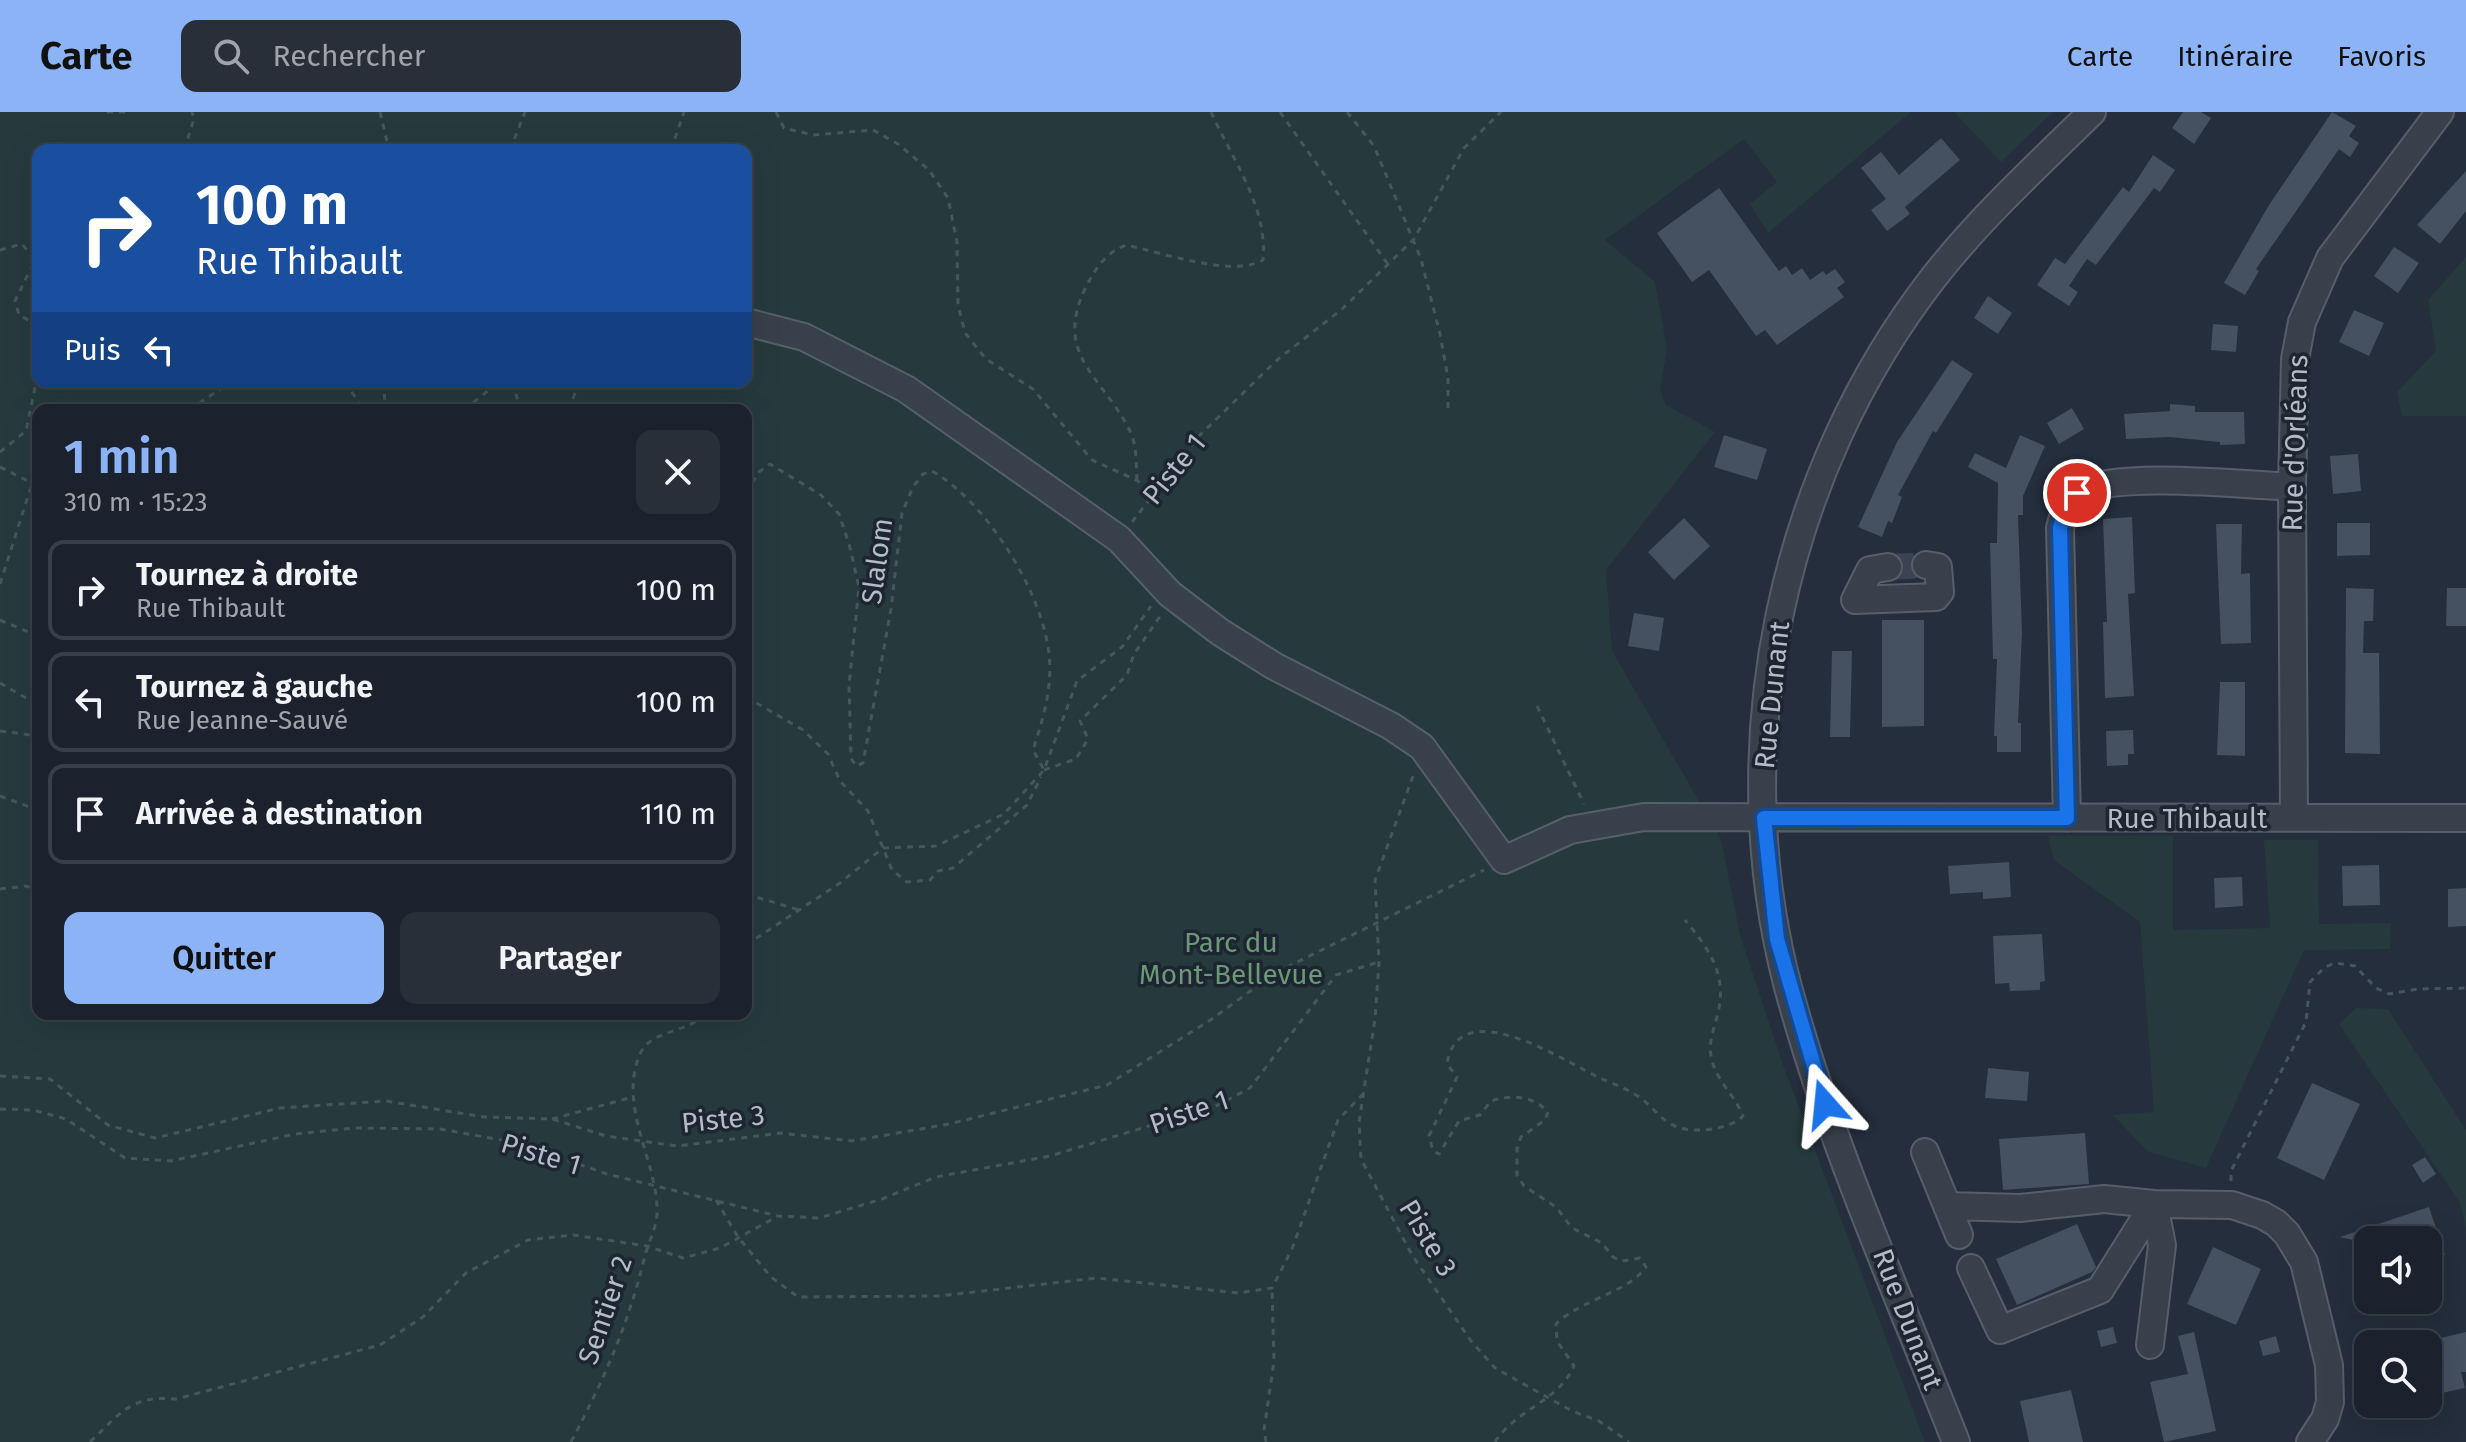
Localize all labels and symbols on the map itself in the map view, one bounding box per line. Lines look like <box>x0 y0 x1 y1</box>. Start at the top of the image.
street label: Rue d'Orléans <box>2275 354 2315 532</box>
street label: Piste 1 <box>1135 427 1213 511</box>
pin <box>2043 459 2111 527</box>
street label: Slalom <box>855 516 899 606</box>
street label: Rue Dunant <box>1748 619 1796 771</box>
street label: Rue Thibault <box>2107 802 2268 835</box>
park label: Parc du Mont-Bellevue <box>1139 926 1323 991</box>
position arrow <box>1783 1062 1867 1146</box>
street label: Piste 1 <box>1145 1083 1233 1141</box>
street label: Piste 3 <box>680 1098 766 1140</box>
street label: Piste 1 <box>497 1126 585 1182</box>
street label: Piste 3 <box>1392 1194 1464 1282</box>
street label: Rue Dunant <box>1866 1244 1950 1395</box>
street label: Sentier 2 <box>571 1252 639 1368</box>

